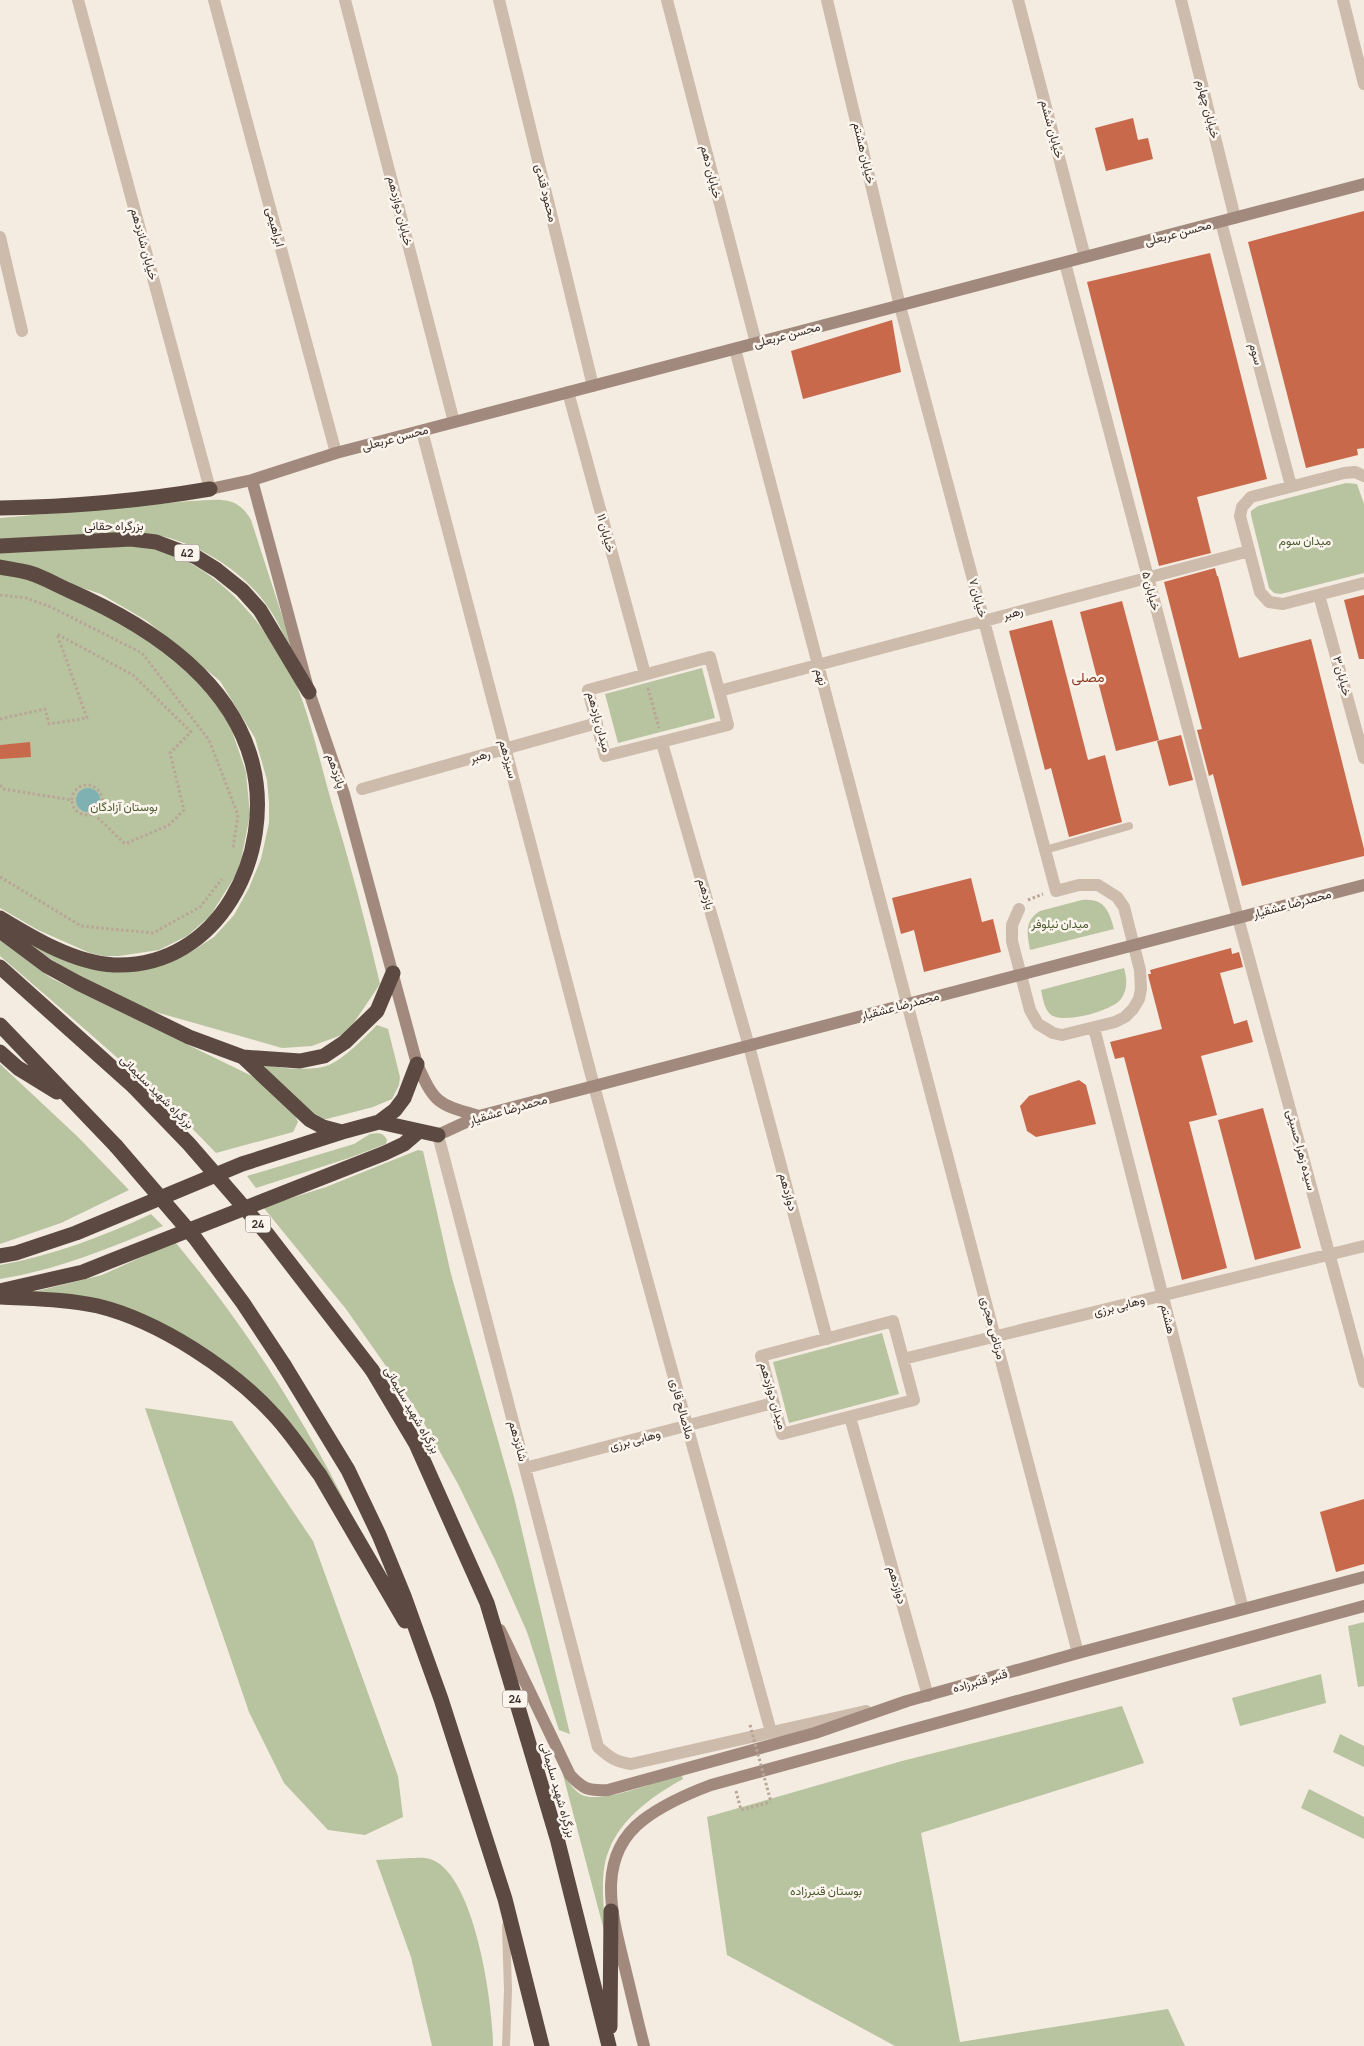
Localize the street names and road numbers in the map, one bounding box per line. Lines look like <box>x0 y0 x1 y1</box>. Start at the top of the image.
street label: خیابان چهارم <box>1193 78 1224 140</box>
street label: خیابان ششم <box>1037 98 1068 160</box>
street label: خیابان هشتم <box>849 120 880 186</box>
street label: خیابان دهم <box>697 143 726 200</box>
street label: محمود قندی <box>531 162 562 224</box>
street label: خیابان دوازدهم <box>384 174 417 248</box>
street label: ابراهیمی <box>262 205 289 249</box>
street label: خیابان شانزدهم <box>127 206 162 282</box>
street label: محسن عربعلی <box>1143 215 1213 250</box>
street label: محسن عربعلی <box>752 317 822 352</box>
street label: سوم <box>1245 341 1268 367</box>
street label: محسن عربعلی <box>360 420 430 455</box>
street label: خیابان ۱۱ <box>593 512 620 554</box>
street label: بزرگراه حقانی <box>84 517 144 534</box>
road number: 42 <box>174 544 200 562</box>
street label: خیابان ۵ <box>1138 569 1165 612</box>
street label: خیابان ۷ <box>965 576 992 619</box>
street label: رهبر <box>1000 602 1025 624</box>
street label: خیابان ۳ <box>1329 654 1356 698</box>
street label: نهم <box>811 666 832 687</box>
street label: میدان یازدهم <box>583 690 616 754</box>
street label: سیزدهم <box>495 738 522 780</box>
street label: رهبر <box>467 745 492 767</box>
street label: پانزدهم <box>323 751 350 791</box>
street label: یازدهم <box>694 876 719 912</box>
street label: محمدرضا عشقیار <box>1250 885 1333 922</box>
street label: محمدرضا عشقیار <box>858 987 941 1024</box>
street label: بزرگراه شهید سلیمانی <box>117 1051 198 1132</box>
street label: محمدرضا عشقیار <box>466 1090 549 1129</box>
street label: سیده زهرا حسینی <box>1283 1108 1320 1192</box>
street label: دوازدهم <box>775 1171 802 1213</box>
road number: 24 <box>246 1216 270 1232</box>
street label: وهابی برزی <box>1091 1291 1146 1320</box>
street label: مرتاض هجری <box>977 1295 1010 1361</box>
street label: هشتم <box>1157 1302 1180 1336</box>
street label: میدان دوازدهم <box>756 1360 791 1431</box>
street label: بزرگراه شهید سلیمانی <box>380 1363 444 1457</box>
street label: ملاصالح قاری <box>665 1377 699 1441</box>
street label: شانزدهم <box>505 1419 532 1463</box>
street label: وهابی برزی <box>607 1425 662 1454</box>
street label: دوازدهم <box>884 1564 911 1606</box>
street label: قنبر قنبرزاده <box>950 1665 1009 1696</box>
road number: 24 <box>502 1690 528 1708</box>
street label: بزرگراه شهید سلیمانی <box>537 1740 580 1839</box>

